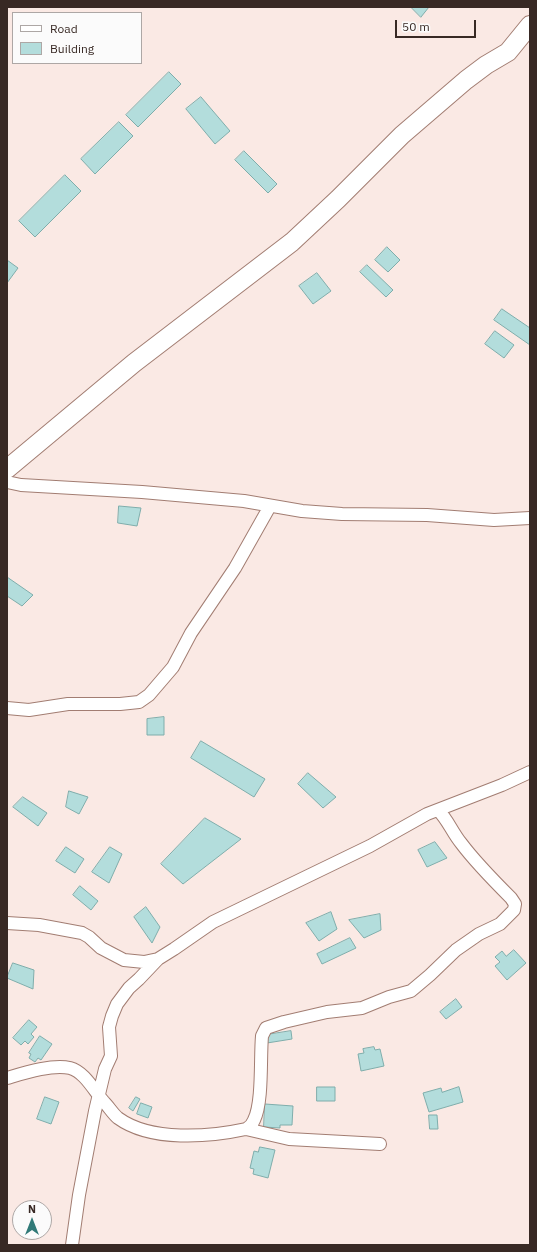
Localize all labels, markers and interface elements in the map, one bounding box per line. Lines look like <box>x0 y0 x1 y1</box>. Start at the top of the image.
legend <box>12 12 142 64</box>
scale bar <box>397 12 478 38</box>
text: 50 m <box>402 19 430 34</box>
text: Road <box>50 21 78 36</box>
text: Building <box>50 41 94 56</box>
north arrow <box>12 1200 52 1240</box>
text: N <box>28 1202 36 1216</box>

